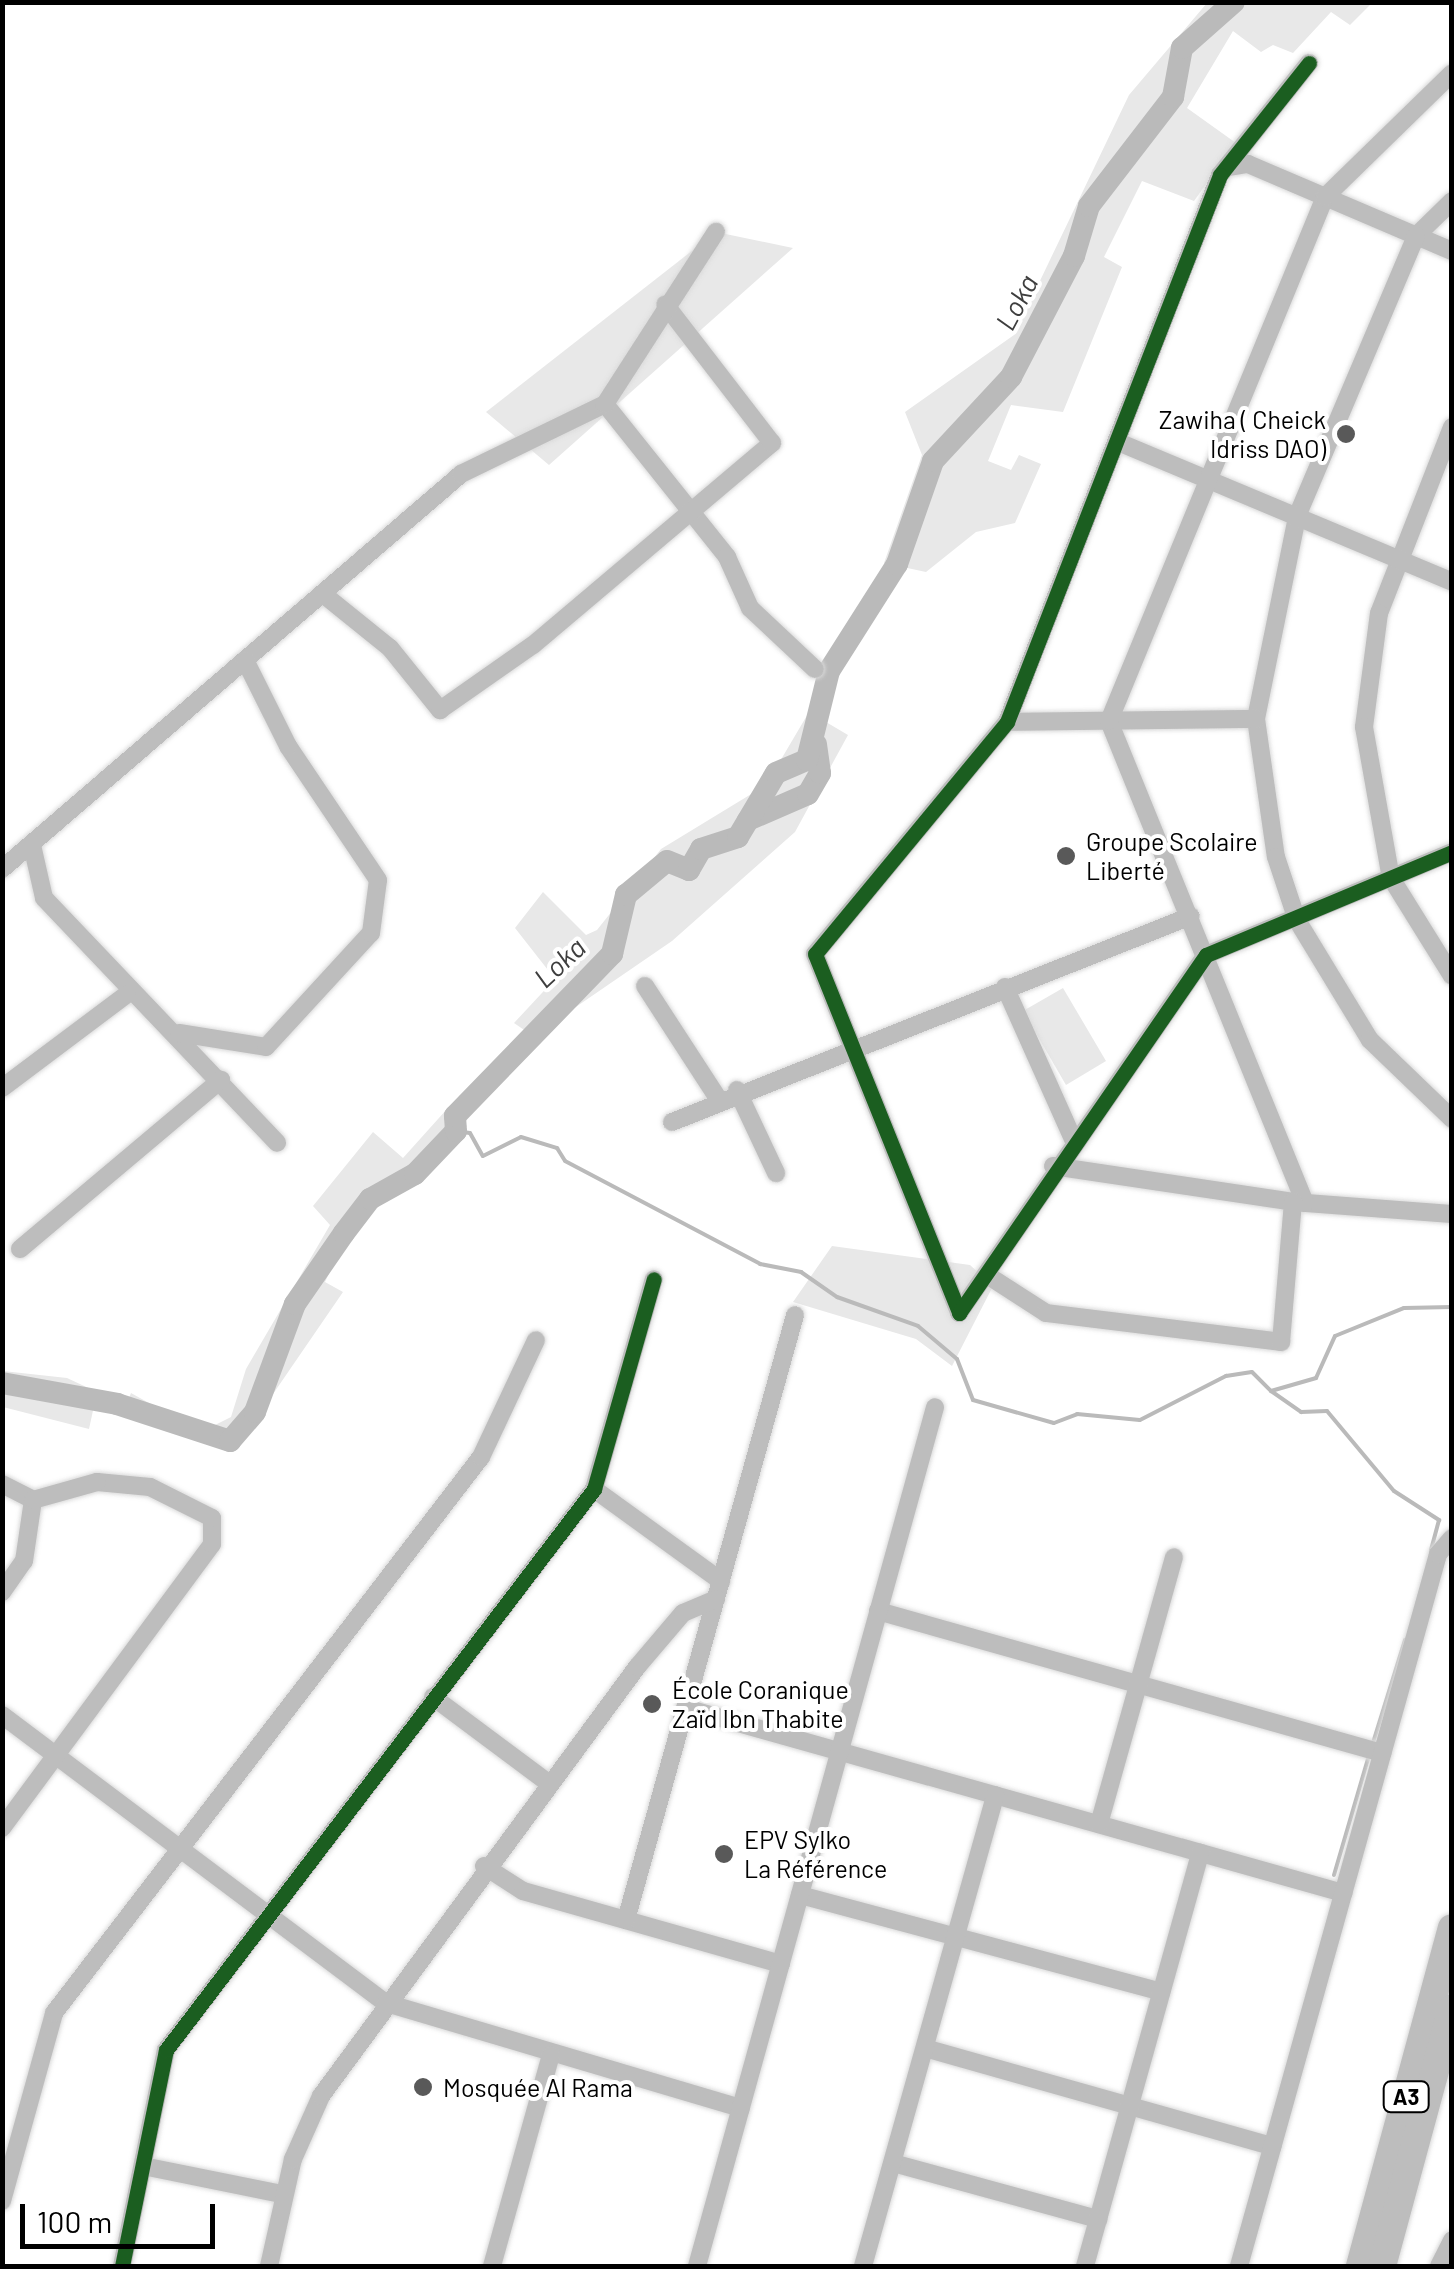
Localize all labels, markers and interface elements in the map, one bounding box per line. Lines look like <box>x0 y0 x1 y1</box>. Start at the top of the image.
water label: Loka <box>987 268 1045 336</box>
place label: Zawiha ( Cheick Idriss DAO) <box>1159 405 1326 464</box>
marker: Zawiha ( Cheick Idriss DAO) <box>1335 423 1357 445</box>
place label: Groupe Scolaire Liberté <box>1086 827 1258 886</box>
marker: Groupe Scolaire Liberté <box>1055 845 1077 867</box>
water label: Loka <box>526 930 592 994</box>
place label: École Coranique Zaïd Ibn Thabite <box>672 1675 849 1734</box>
marker: École Coranique Zaïd Ibn Thabite <box>641 1693 663 1715</box>
place label: EPV Sylko La Référence <box>744 1825 887 1884</box>
marker: EPV Sylko La Référence <box>713 1843 735 1865</box>
place label: Mosquée Al Rama <box>443 2072 633 2102</box>
marker: Mosquée Al Rama <box>412 2076 434 2098</box>
road number: A3 <box>1381 2080 1431 2114</box>
scale bar <box>25 2184 220 2246</box>
text: 100 m <box>37 2203 112 2239</box>

